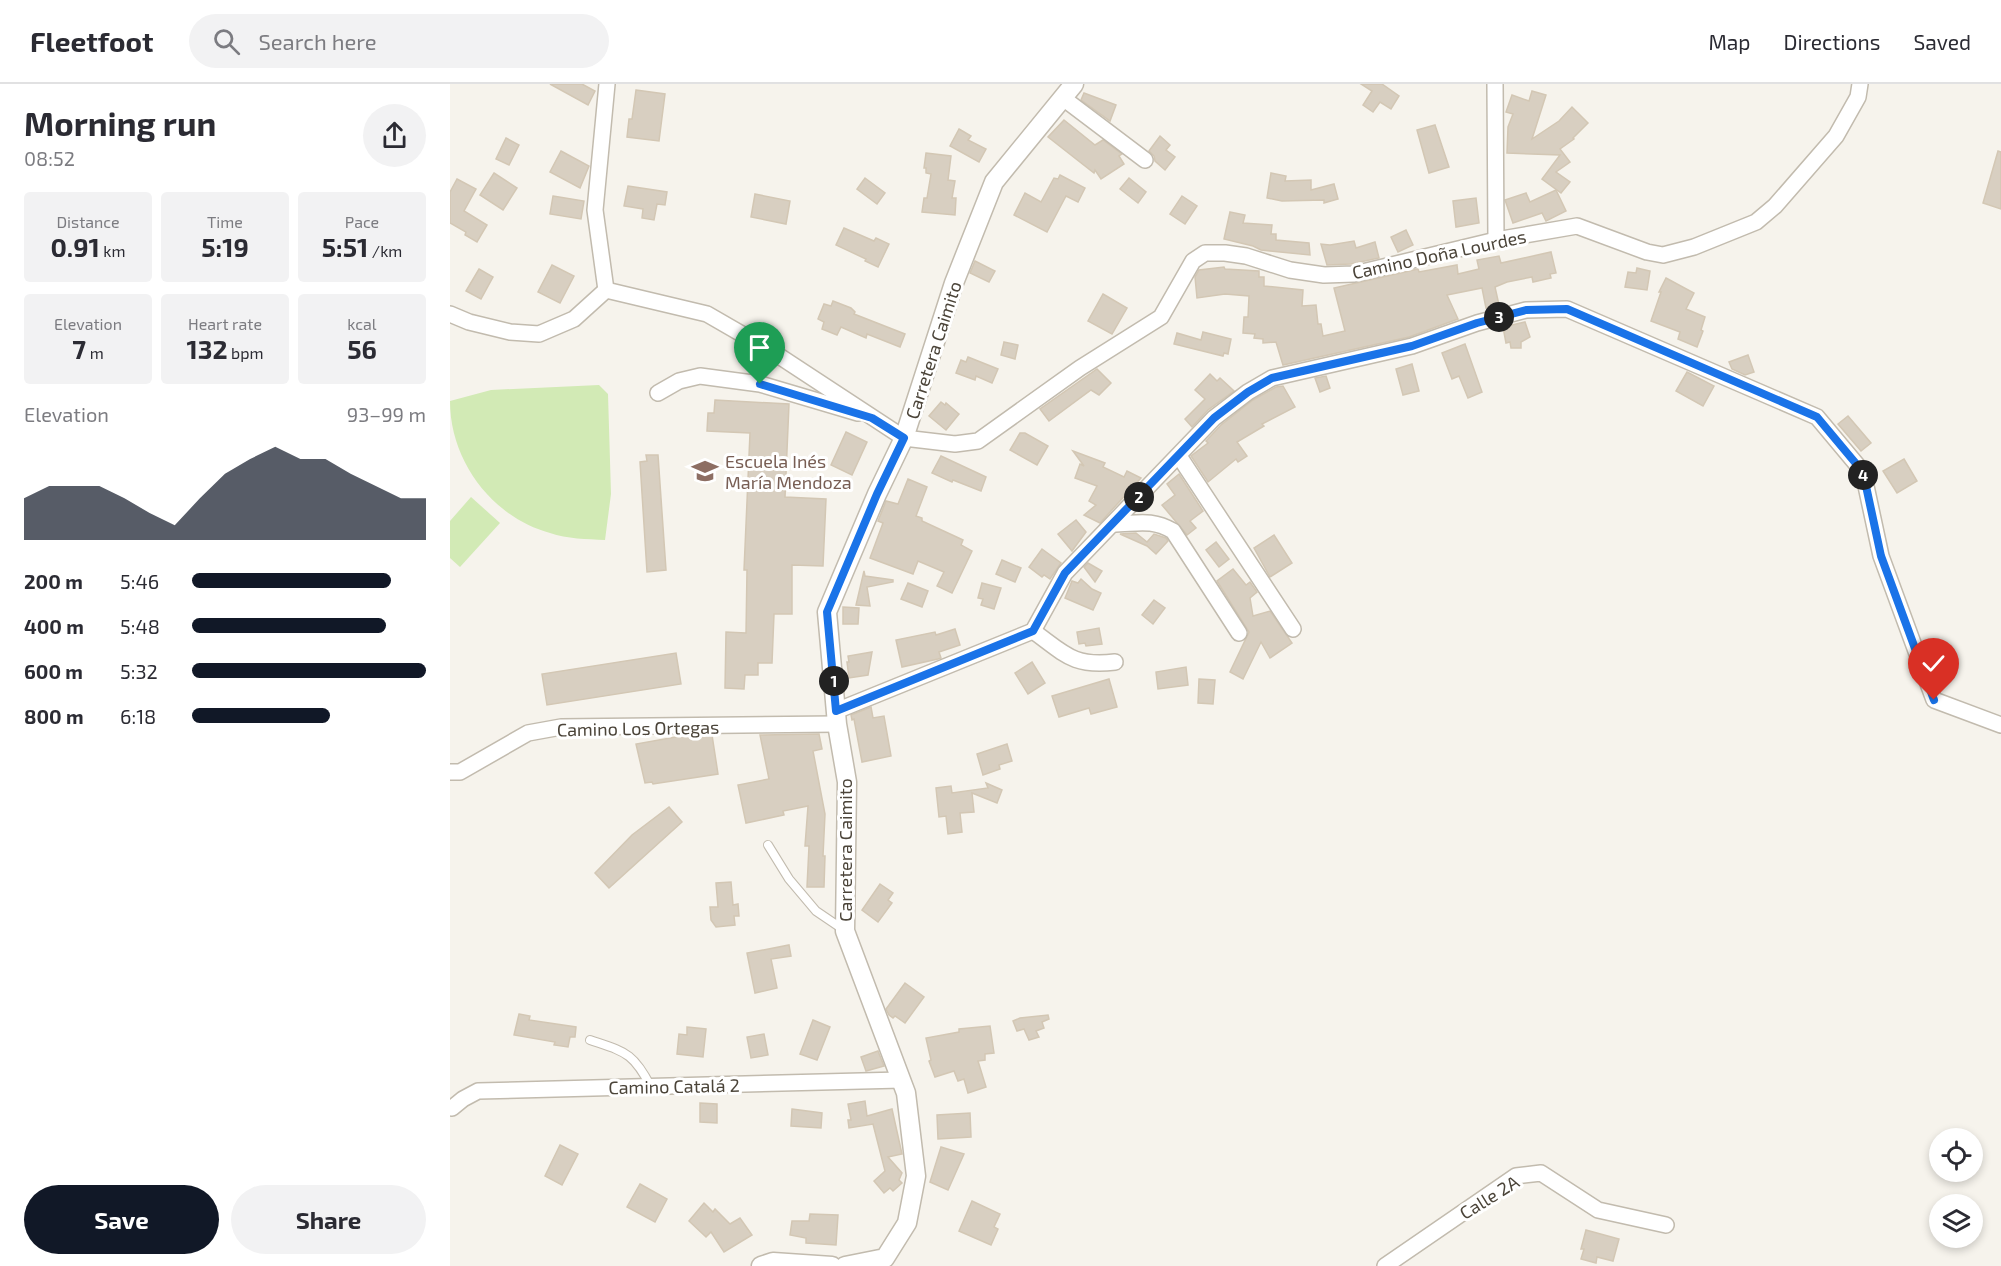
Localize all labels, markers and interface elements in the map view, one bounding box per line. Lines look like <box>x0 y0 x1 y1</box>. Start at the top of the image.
search box <box>189 14 609 68</box>
text: Fleetfoot <box>30 24 153 58</box>
icon: search <box>210 25 243 58</box>
text: Search here <box>258 28 377 54</box>
text: Map <box>1708 29 1751 54</box>
text: Directions <box>1784 29 1880 54</box>
text: Saved <box>1913 29 1971 54</box>
text: Morning run <box>24 103 216 143</box>
button: share <box>363 104 426 167</box>
text: 08:52 <box>24 146 75 170</box>
text: Distance <box>56 212 120 231</box>
text: Time <box>207 212 243 231</box>
text: Pace <box>345 212 379 231</box>
street label: Camino Doña Lourdes <box>1350 225 1528 283</box>
text: 0.91 <box>50 231 100 262</box>
text: 5:19 <box>201 231 249 262</box>
text: 5:51 <box>322 231 368 262</box>
text: km <box>100 241 126 260</box>
text: /km <box>368 241 402 260</box>
street label: Carretera Caimito <box>900 278 966 422</box>
pin: 3 <box>1484 302 1514 332</box>
text: 3 <box>1494 307 1504 326</box>
text: Elevation <box>54 314 122 333</box>
text: Heart rate <box>188 314 262 333</box>
text: kcal <box>347 314 377 333</box>
pin <box>734 322 785 384</box>
icon: arrive <box>743 331 776 364</box>
text: 7 <box>72 333 86 364</box>
text: 132 <box>186 333 228 364</box>
text: 56 <box>347 333 377 364</box>
text: m <box>86 343 104 362</box>
text: bpm <box>228 343 264 362</box>
text: Elevation <box>24 402 109 426</box>
text: 93–99 m <box>347 402 426 426</box>
place label: Escuela Inés María Mendoza <box>725 450 852 493</box>
school or university icon: Escuela Inés María Mendoza <box>690 456 720 486</box>
pin: 4 <box>1848 460 1878 490</box>
text: 4 <box>1858 465 1868 484</box>
pin: 2 <box>1124 482 1154 512</box>
text: 2 <box>1134 487 1144 506</box>
text: 200 m <box>24 569 83 593</box>
text: 5:46 <box>120 569 159 593</box>
text: 400 m <box>24 614 84 638</box>
text: 5:48 <box>120 614 160 638</box>
pin <box>1908 638 1959 700</box>
icon: check <box>1917 647 1950 680</box>
text: 600 m <box>24 659 83 683</box>
text: 5:32 <box>120 659 158 683</box>
pin: 1 <box>819 666 849 696</box>
text: 1 <box>831 671 837 690</box>
text: 800 m <box>24 704 84 728</box>
text: 6:18 <box>120 704 156 728</box>
street label: Camino Los Ortegas <box>557 716 719 740</box>
street label: Carretera Caimito <box>834 778 856 922</box>
street label: Camino Catalá 2 <box>608 1074 740 1098</box>
map controls <box>1929 1128 1983 1248</box>
button: locate <box>1929 1128 1983 1182</box>
street label: Calle 2A <box>1455 1170 1523 1224</box>
button: Save <box>24 1185 219 1254</box>
button: Share <box>231 1185 426 1254</box>
button: layers <box>1929 1194 1983 1248</box>

